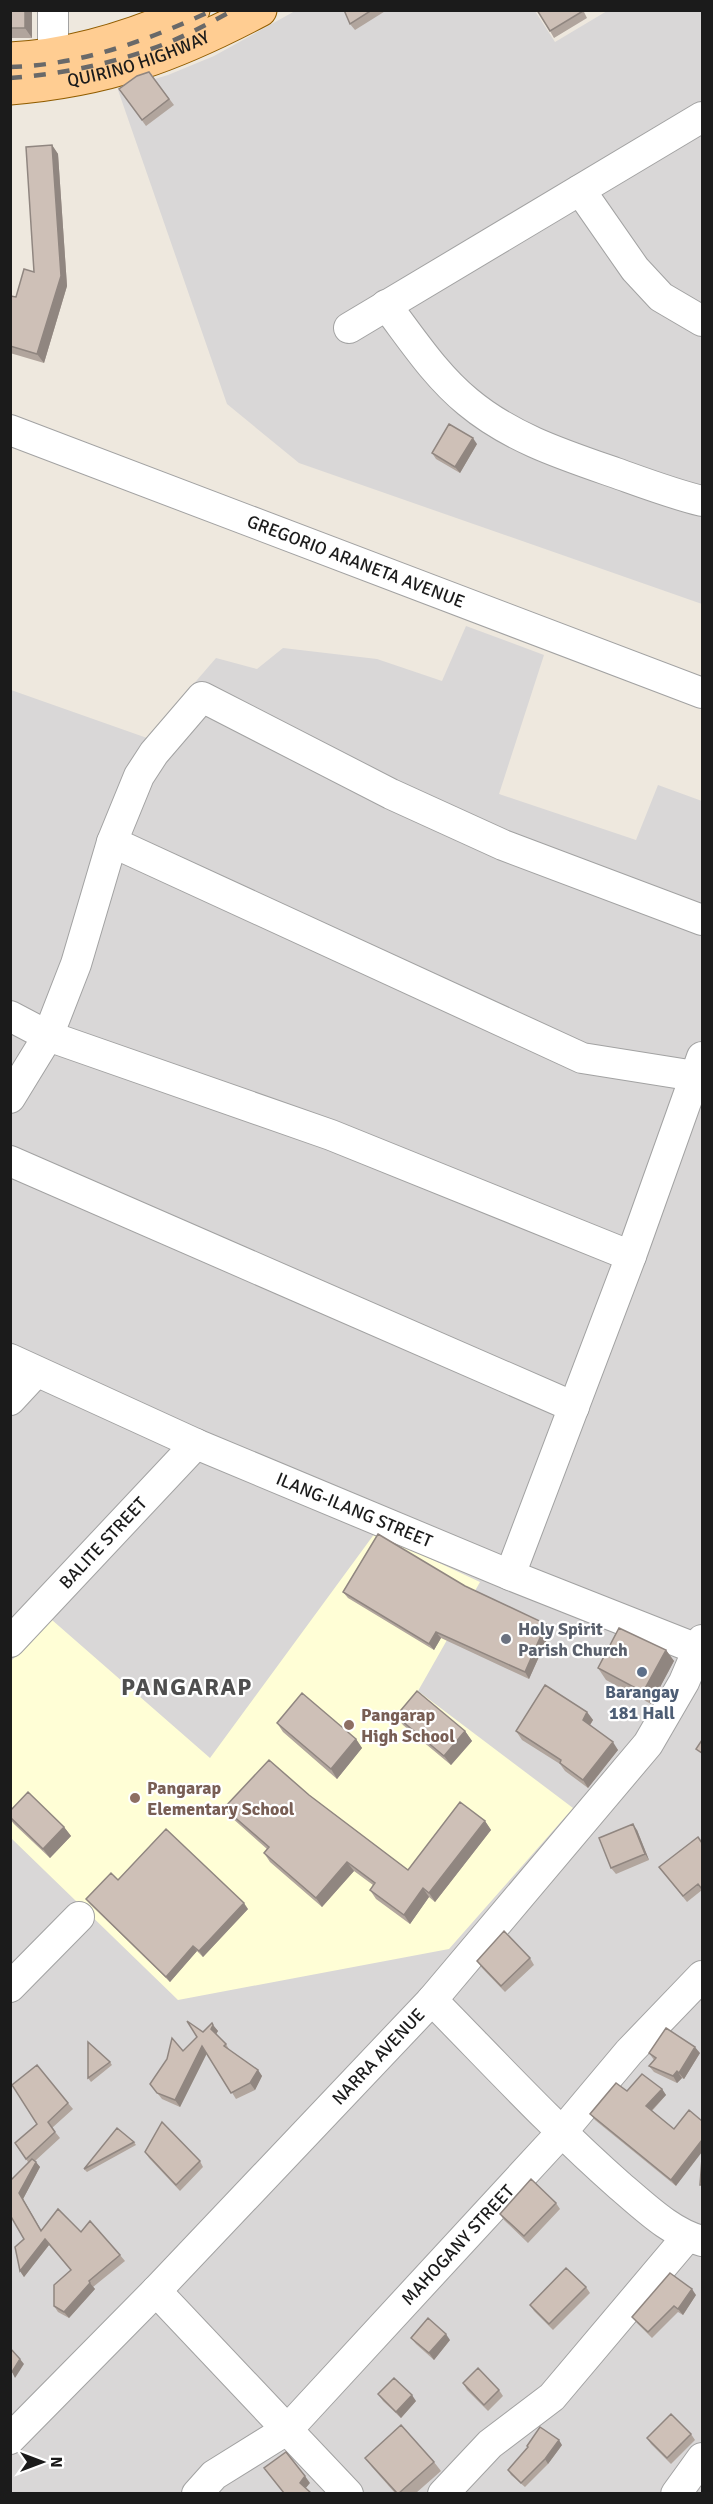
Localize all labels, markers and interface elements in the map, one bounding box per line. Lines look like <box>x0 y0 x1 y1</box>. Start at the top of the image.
street label: QUIRINO HIGHWAY <box>65 26 213 92</box>
street label: GREGORIO ARANETA AVENUE <box>244 510 468 613</box>
street label: ILANG-ILANG STREET <box>273 1468 436 1552</box>
street label: BALITE STREET <box>55 1492 152 1593</box>
place label: Holy Spirit Parish Church <box>518 1618 628 1661</box>
marker: Holy Spirit Parish Church <box>499 1632 513 1646</box>
marker: Barangay 181 Hall <box>635 1665 649 1679</box>
district label: PANGARAP <box>121 1672 253 1702</box>
place label: Barangay 181 Hall <box>605 1681 679 1724</box>
place label: Pangarap High School <box>361 1704 455 1747</box>
marker: Pangarap High School <box>342 1718 356 1732</box>
place label: Pangarap Elementary School <box>147 1777 295 1820</box>
marker: Pangarap Elementary School <box>128 1791 142 1805</box>
street label: NARRA AVENUE <box>327 2004 429 2109</box>
street label: MAHOGANY STREET <box>397 2180 519 2310</box>
north arrow <box>12 2432 72 2492</box>
text: N <box>46 2456 66 2468</box>

